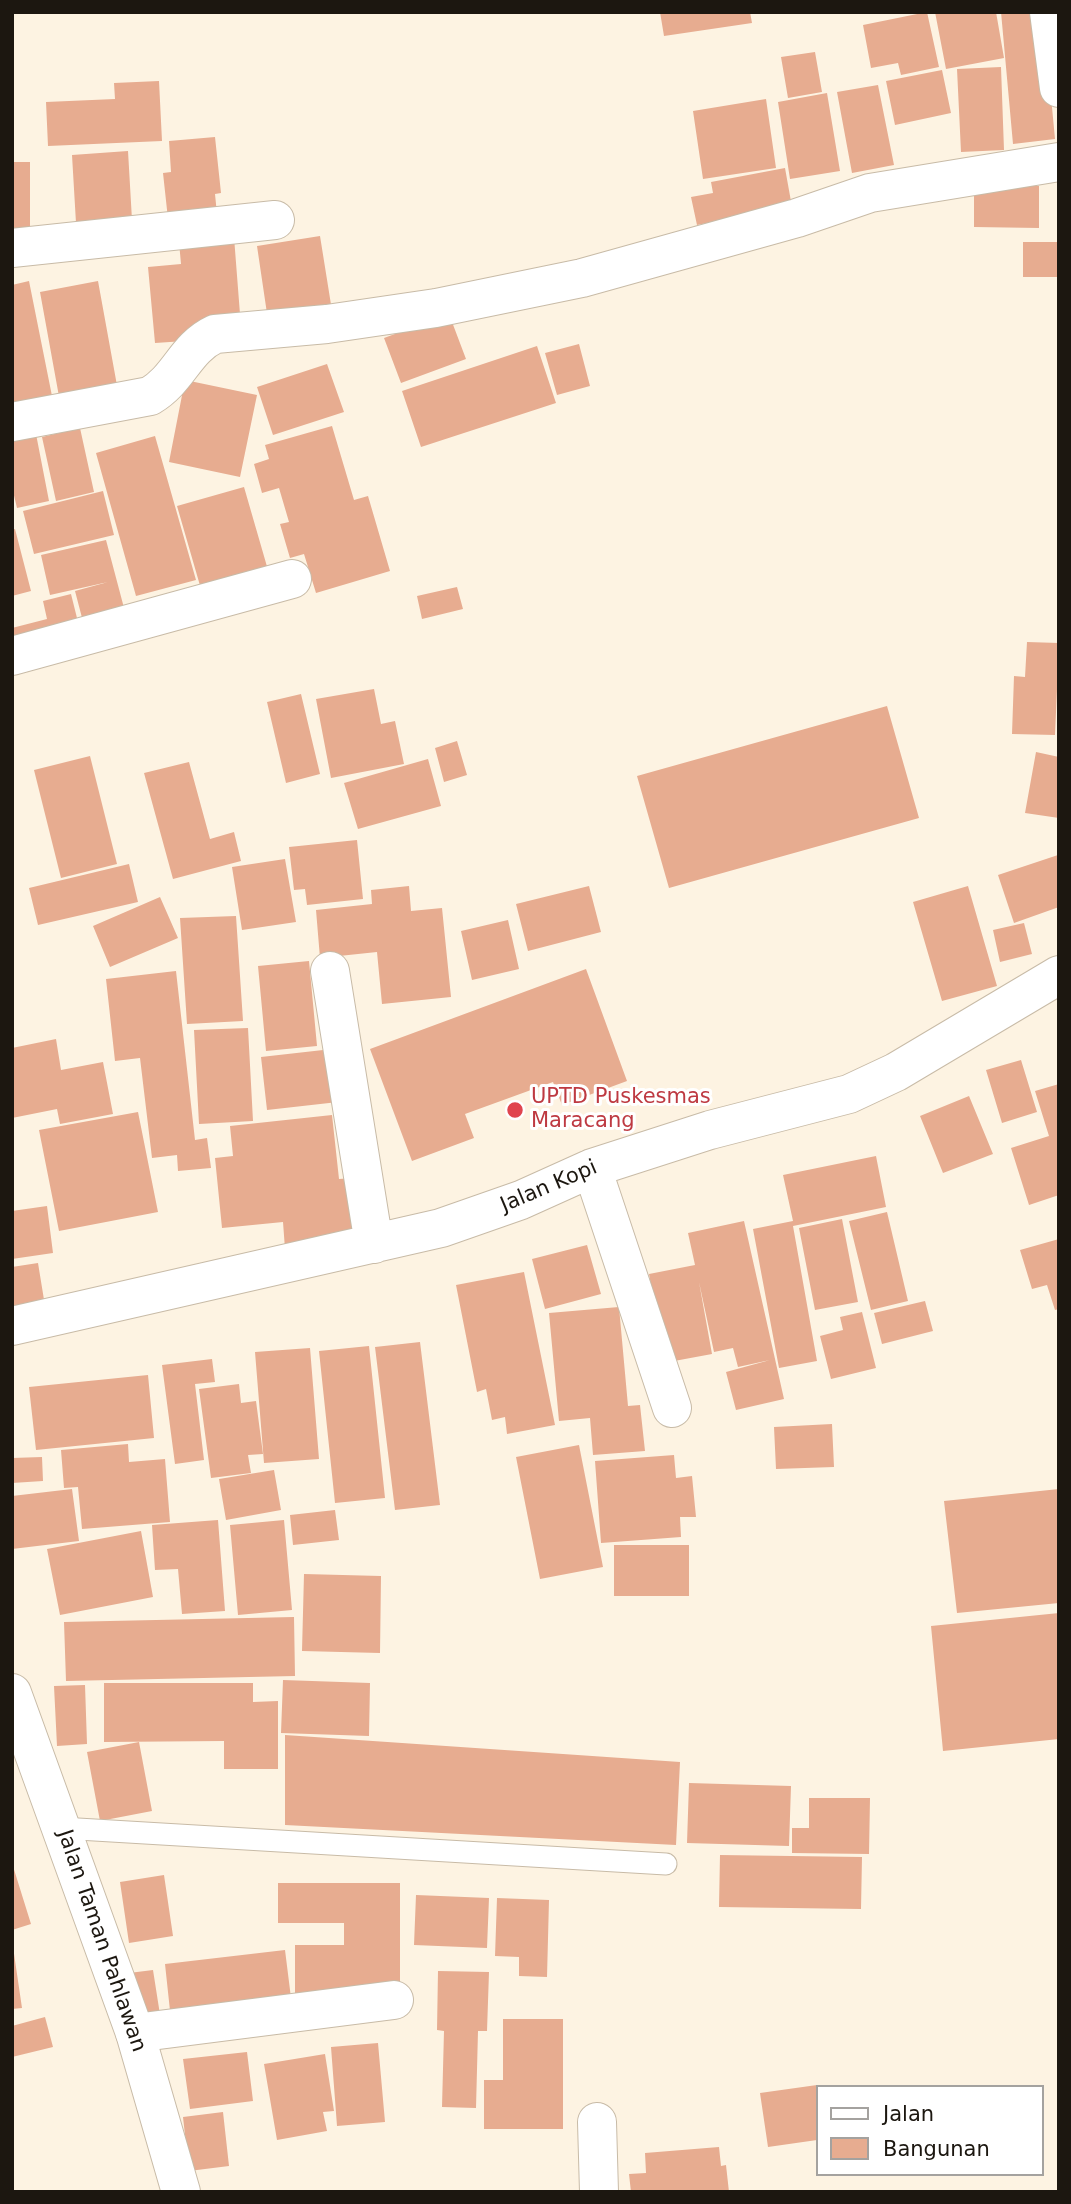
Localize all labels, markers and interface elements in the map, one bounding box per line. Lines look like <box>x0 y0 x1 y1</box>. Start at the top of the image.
place label: UPTD Puskesmas Maracang <box>531 1085 711 1135</box>
marker: UPTD Puskesmas Maracang <box>505 1100 525 1120</box>
street label: Jalan Kopi <box>497 1155 601 1219</box>
street label: Jalan Taman Pahlawan <box>51 1827 151 2055</box>
legend <box>816 2085 1043 2176</box>
text: Jalan <box>883 2102 934 2126</box>
text: Bangunan <box>883 2137 990 2161</box>

